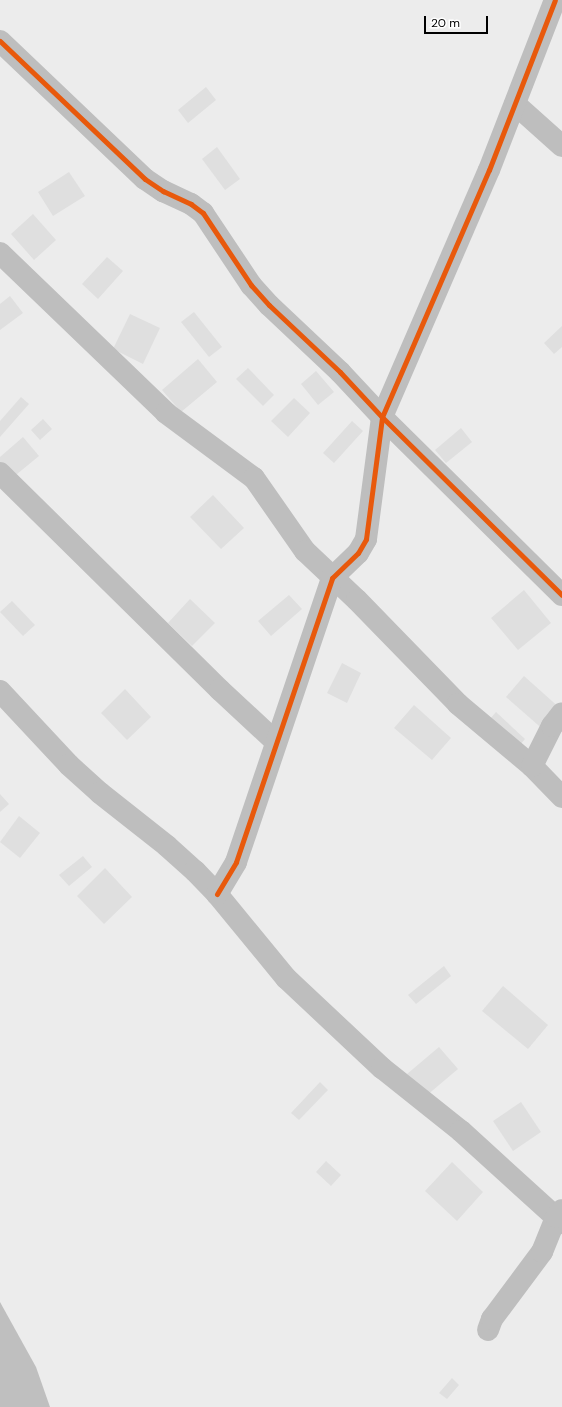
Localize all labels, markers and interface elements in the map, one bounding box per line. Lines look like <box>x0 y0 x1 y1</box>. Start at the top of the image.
scale bar <box>426 8 490 34</box>
text: 20 m <box>431 15 460 31</box>

